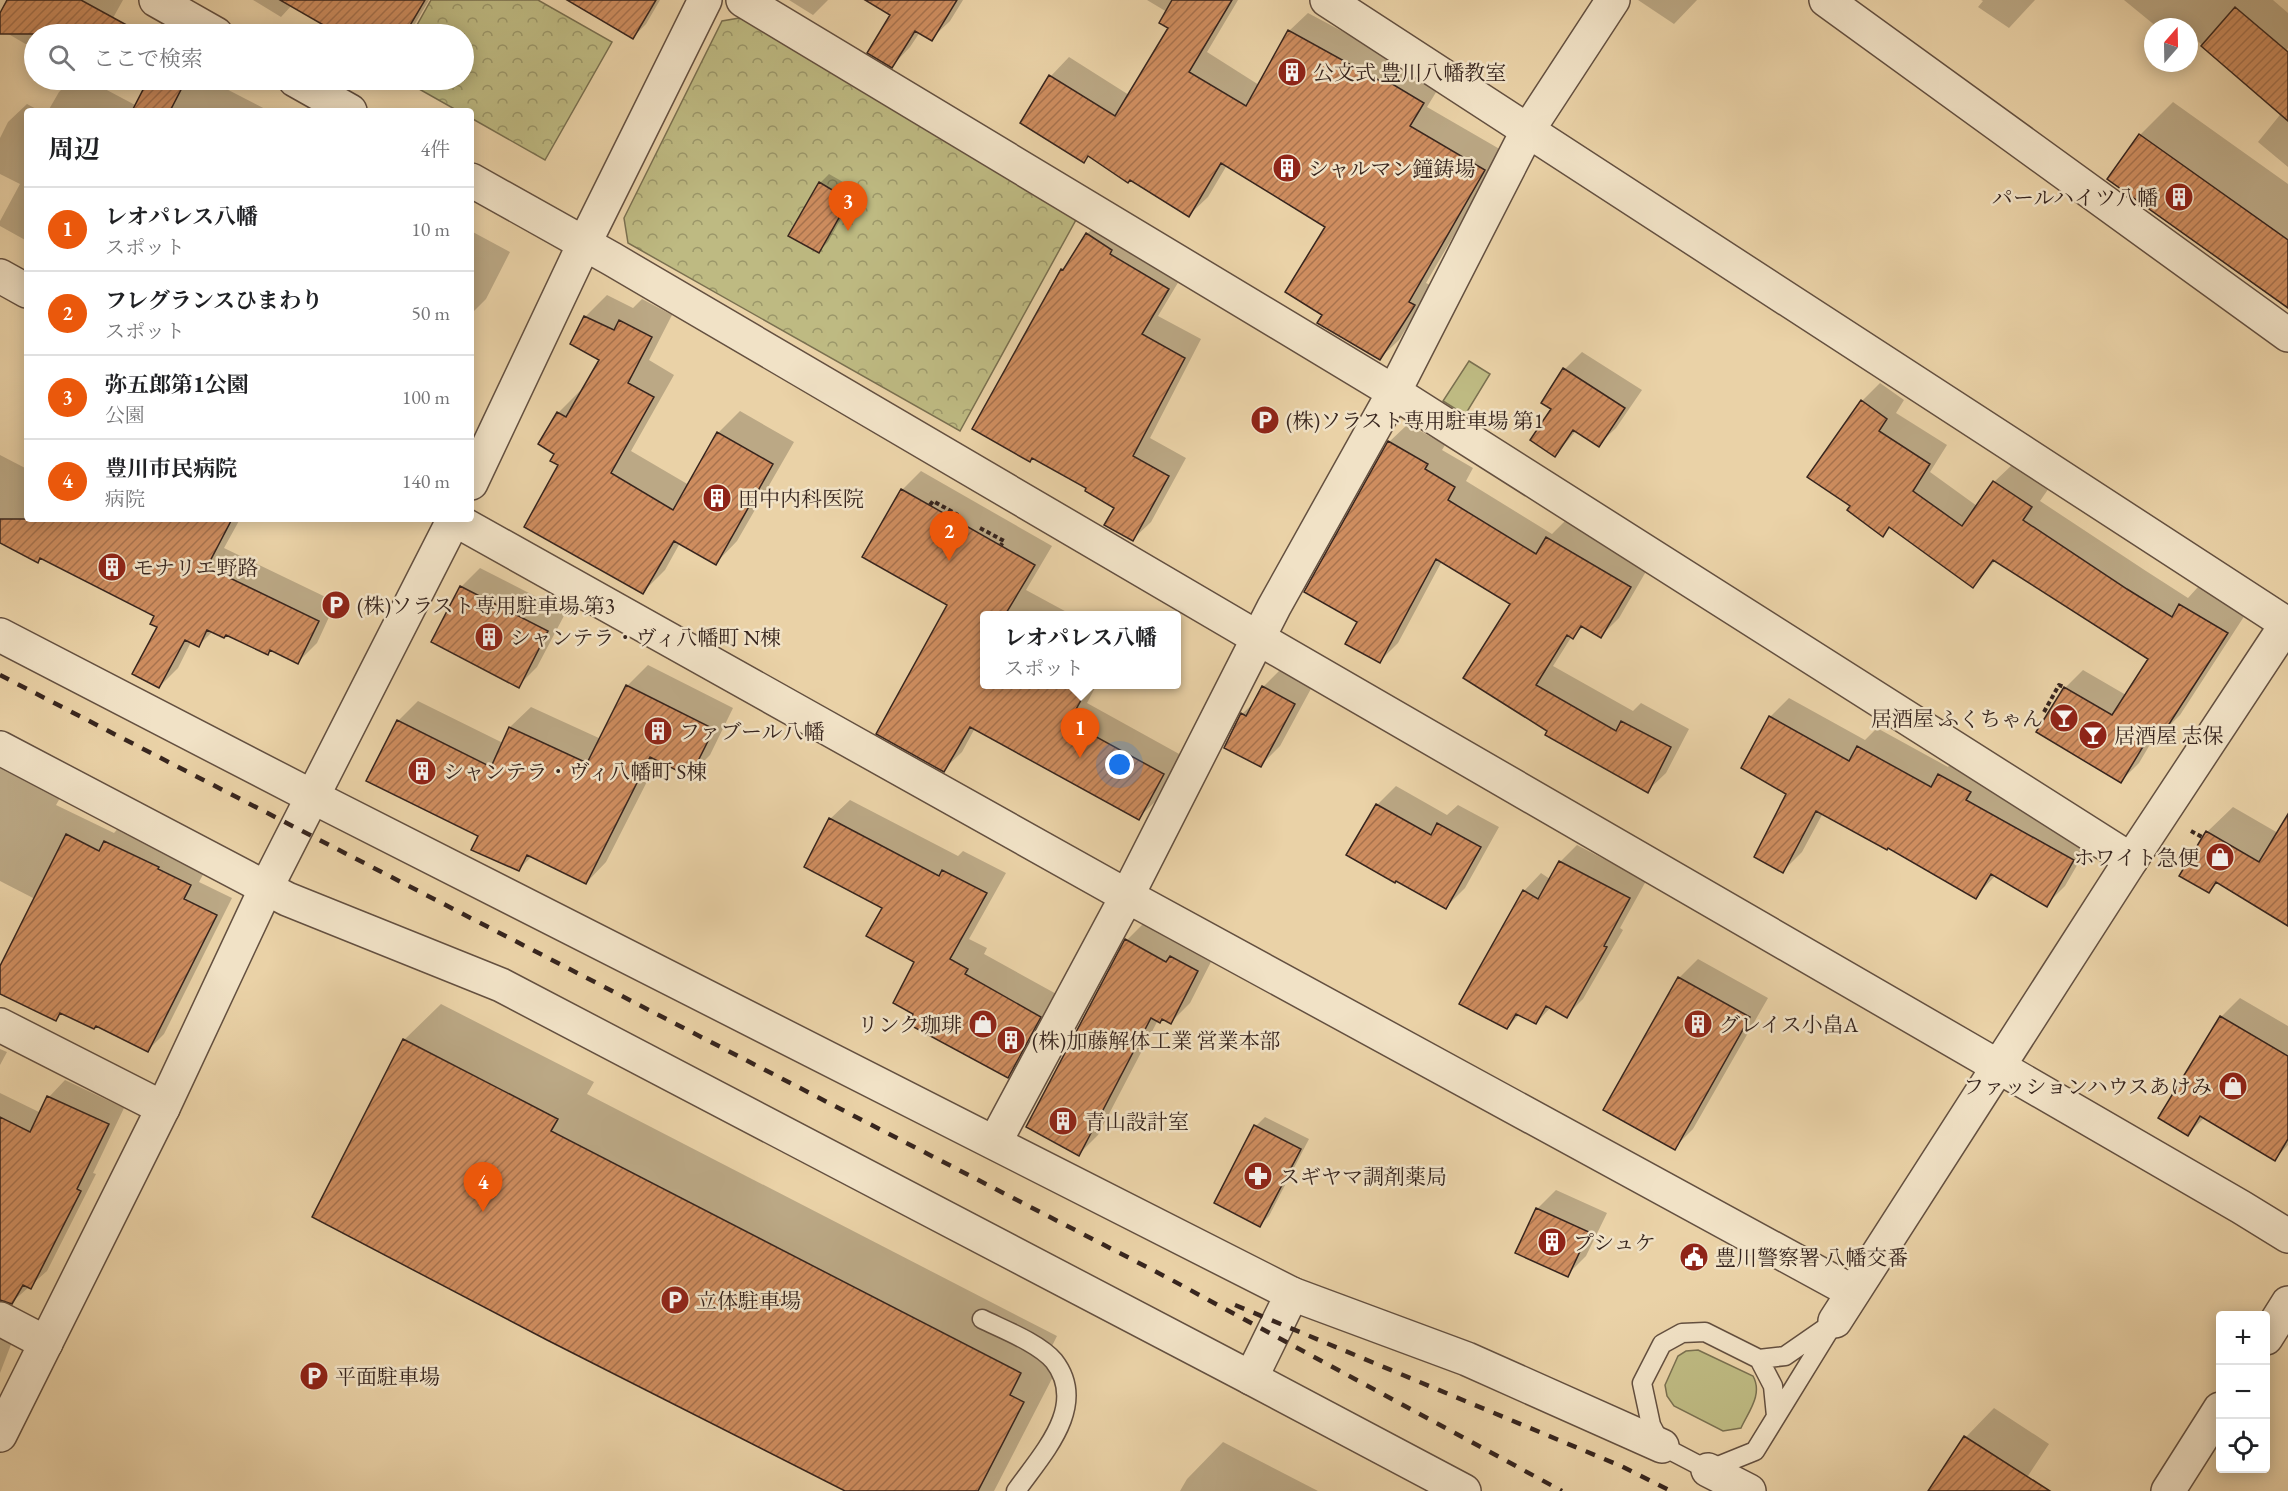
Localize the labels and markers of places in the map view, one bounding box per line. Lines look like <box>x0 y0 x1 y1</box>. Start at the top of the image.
building icon: 公文式 豊川八幡教室 <box>1276 56 1308 88</box>
place label: 公文式 豊川八幡教室 <box>1313 59 1506 86</box>
building icon: シャルマン鐘鋳場 <box>1271 152 1303 184</box>
place label: シャルマン鐘鋳場 <box>1308 155 1476 182</box>
building icon: パールハイツ八幡 <box>2163 181 2195 213</box>
pin: 3 <box>828 182 868 231</box>
place label: パールハイツ八幡 <box>1992 184 2158 211</box>
parking icon: (株)ソラスト専用駐車場 第1 <box>1249 404 1281 436</box>
place label: (株)ソラスト専用駐車場 第1 <box>1286 407 1544 434</box>
building icon: 田中内科医院 <box>701 482 733 514</box>
place label: 田中内科医院 <box>738 485 864 512</box>
pin: 2 <box>930 512 968 561</box>
building icon: モナリエ野路 <box>96 551 128 583</box>
place label: モナリエ野路 <box>133 554 259 581</box>
parking icon: (株)ソラスト専用駐車場 第3 <box>320 589 352 621</box>
place label: (株)ソラスト専用駐車場 第3 <box>357 592 615 619</box>
building icon: シャンテラ・ヴィ八幡町 N棟 <box>473 621 505 653</box>
place label: シャンテラ・ヴィ八幡町 N棟 <box>510 624 781 651</box>
bar icon: 居酒屋 ふくちゃん <box>2048 702 2080 734</box>
place label: 居酒屋 ふくちゃん <box>1871 705 2043 732</box>
pin: 1 <box>1060 708 1100 758</box>
building icon: ファブール八幡 <box>642 715 674 747</box>
place label: ファブール八幡 <box>679 718 825 745</box>
bar icon: 居酒屋 志保 <box>2077 719 2109 751</box>
place label: 居酒屋 志保 <box>2114 722 2223 749</box>
building icon: シャンテラ・ヴィ八幡町 S棟 <box>406 755 438 787</box>
place label: シャンテラ・ヴィ八幡町 S棟 <box>443 758 707 785</box>
shop icon: ホワイト急便 <box>2204 841 2236 873</box>
place label: ホワイト急便 <box>2074 844 2199 871</box>
shop icon: リンク珈琲 <box>967 1008 999 1040</box>
building icon: グレイス小畠A <box>1682 1008 1714 1040</box>
place label: リンク珈琲 <box>857 1011 962 1038</box>
place label: グレイス小畠A <box>1719 1011 1859 1038</box>
building icon: (株)加藤解体工業 営業本部 <box>995 1024 1027 1056</box>
place label: (株)加藤解体工業 営業本部 <box>1032 1027 1280 1054</box>
shop icon: ファッションハウスあけみ <box>2217 1070 2249 1102</box>
place label: ファッションハウスあけみ <box>1963 1073 2212 1100</box>
building icon: 青山設計室 <box>1047 1105 1079 1137</box>
place label: 青山設計室 <box>1084 1108 1189 1135</box>
pharmacy icon: スギヤマ調剤薬局 <box>1242 1160 1274 1192</box>
pin: 4 <box>464 1162 502 1212</box>
place label: スギヤマ調剤薬局 <box>1279 1163 1447 1190</box>
building icon: プシュケ <box>1536 1226 1568 1258</box>
place label: プシュケ <box>1573 1229 1656 1256</box>
public building icon: 豊川警察署 八幡交番 <box>1678 1241 1710 1273</box>
place label: 豊川警察署 八幡交番 <box>1715 1244 1908 1271</box>
parking icon: 立体駐車場 <box>659 1284 691 1316</box>
place label: 立体駐車場 <box>696 1287 801 1314</box>
parking icon: 平面駐車場 <box>298 1360 330 1392</box>
place label: 平面駐車場 <box>335 1363 440 1390</box>

